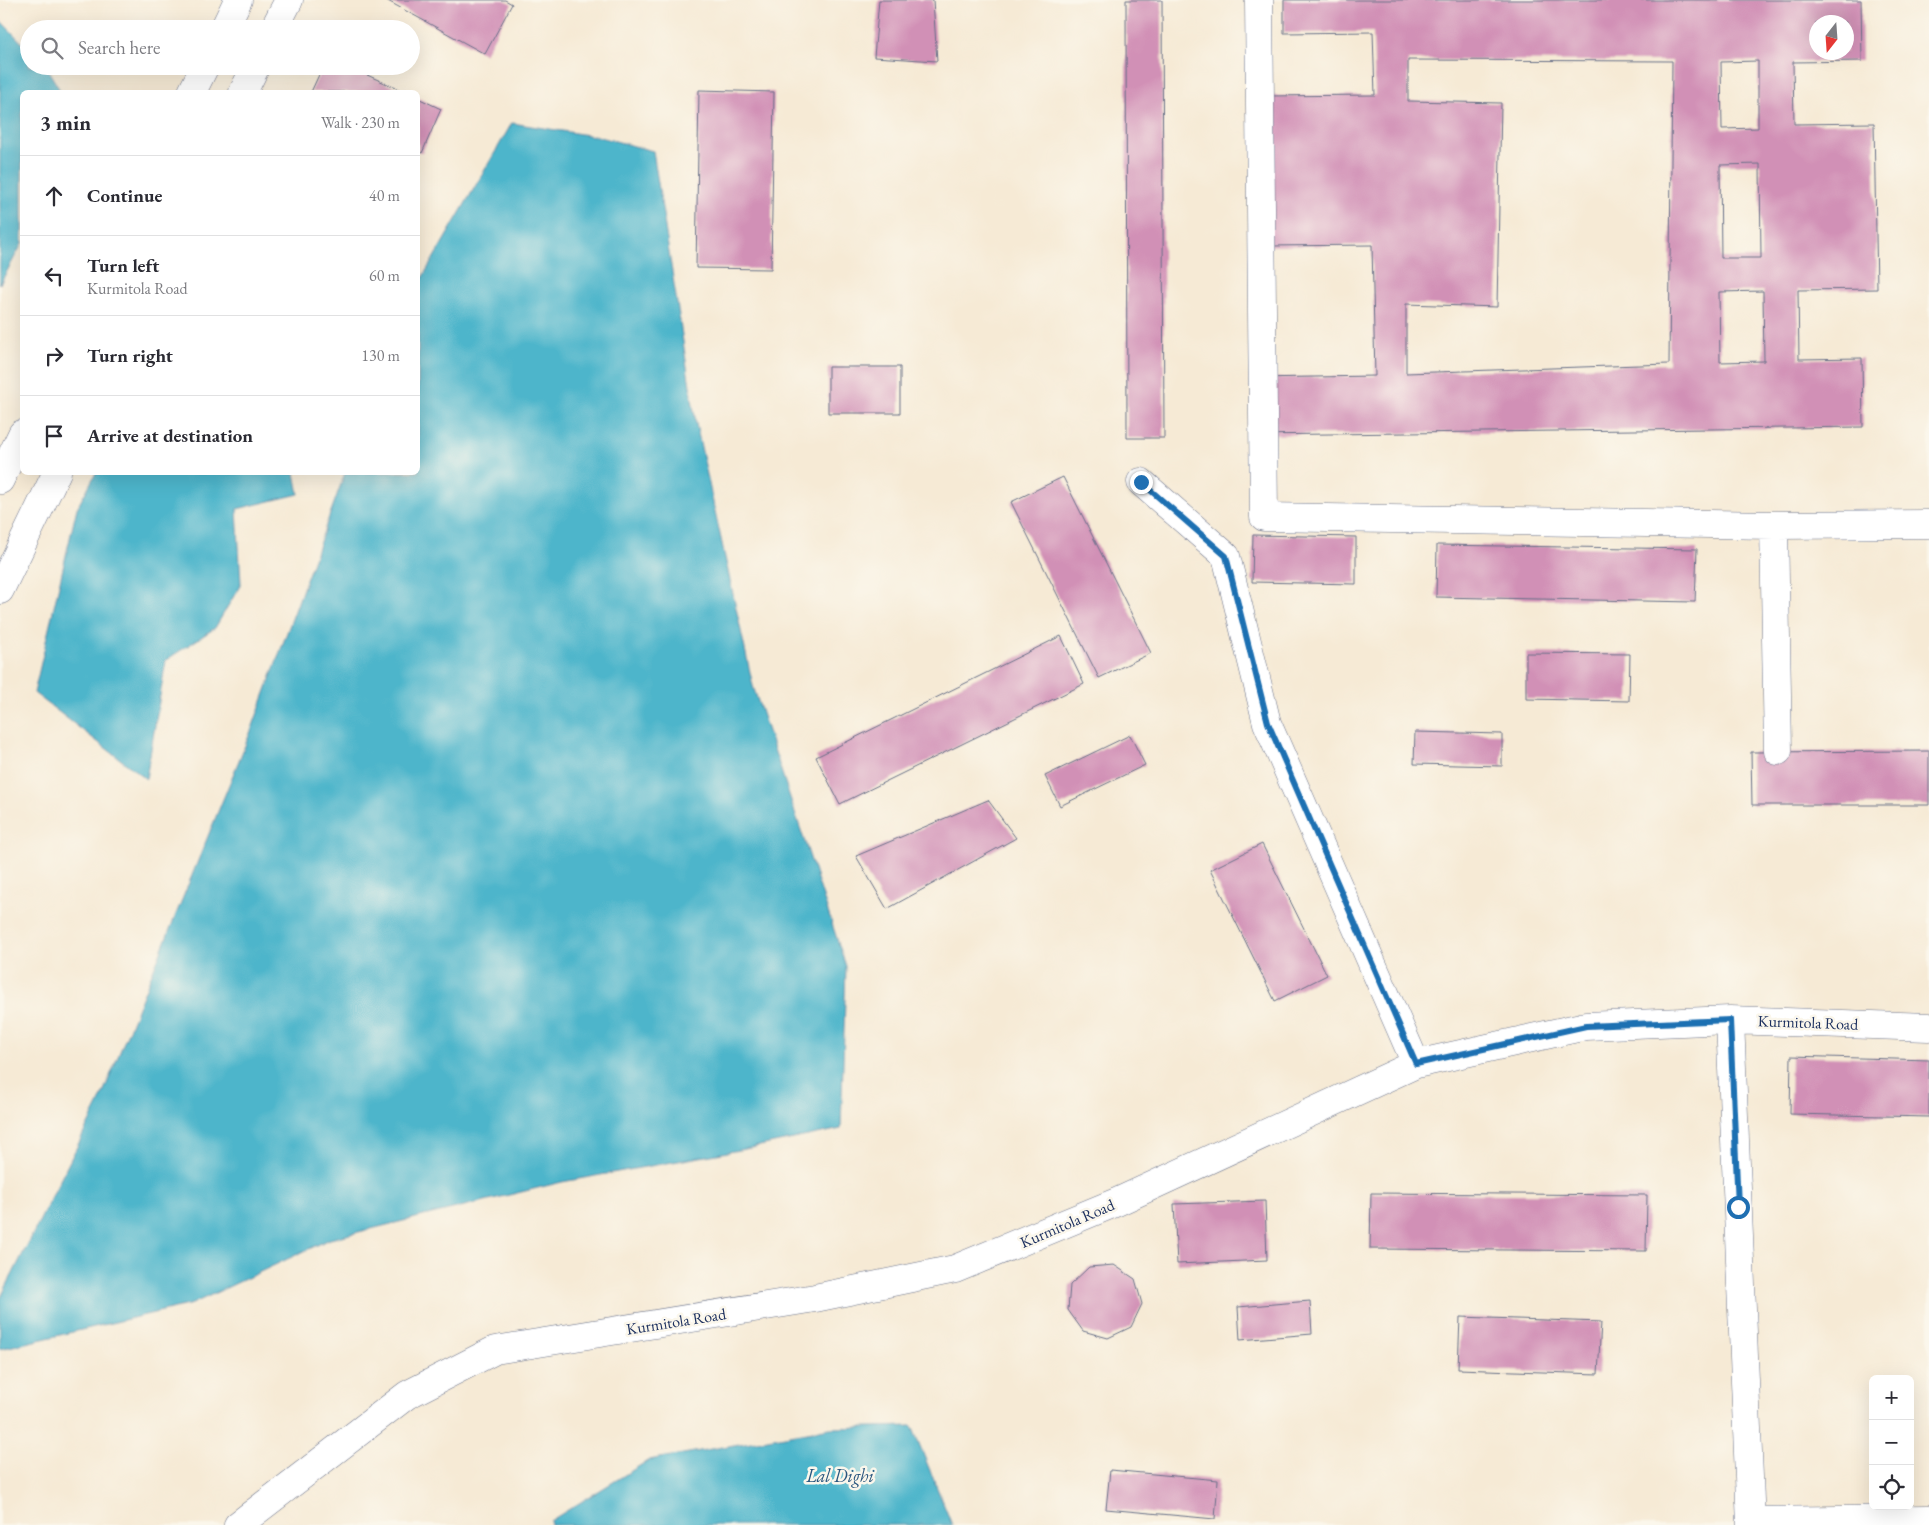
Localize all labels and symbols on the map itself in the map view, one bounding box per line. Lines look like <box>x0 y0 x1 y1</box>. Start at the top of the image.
north arrow <box>1809 15 1854 60</box>
route end <box>1130 471 1153 494</box>
street label: Kurmitola Road <box>1757 1010 1860 1035</box>
street label: Kurmitola Road <box>1017 1194 1118 1253</box>
route start <box>1727 1196 1750 1219</box>
street label: Kurmitola Road <box>625 1303 728 1340</box>
water label: Lal Dighi <box>805 1464 875 1488</box>

